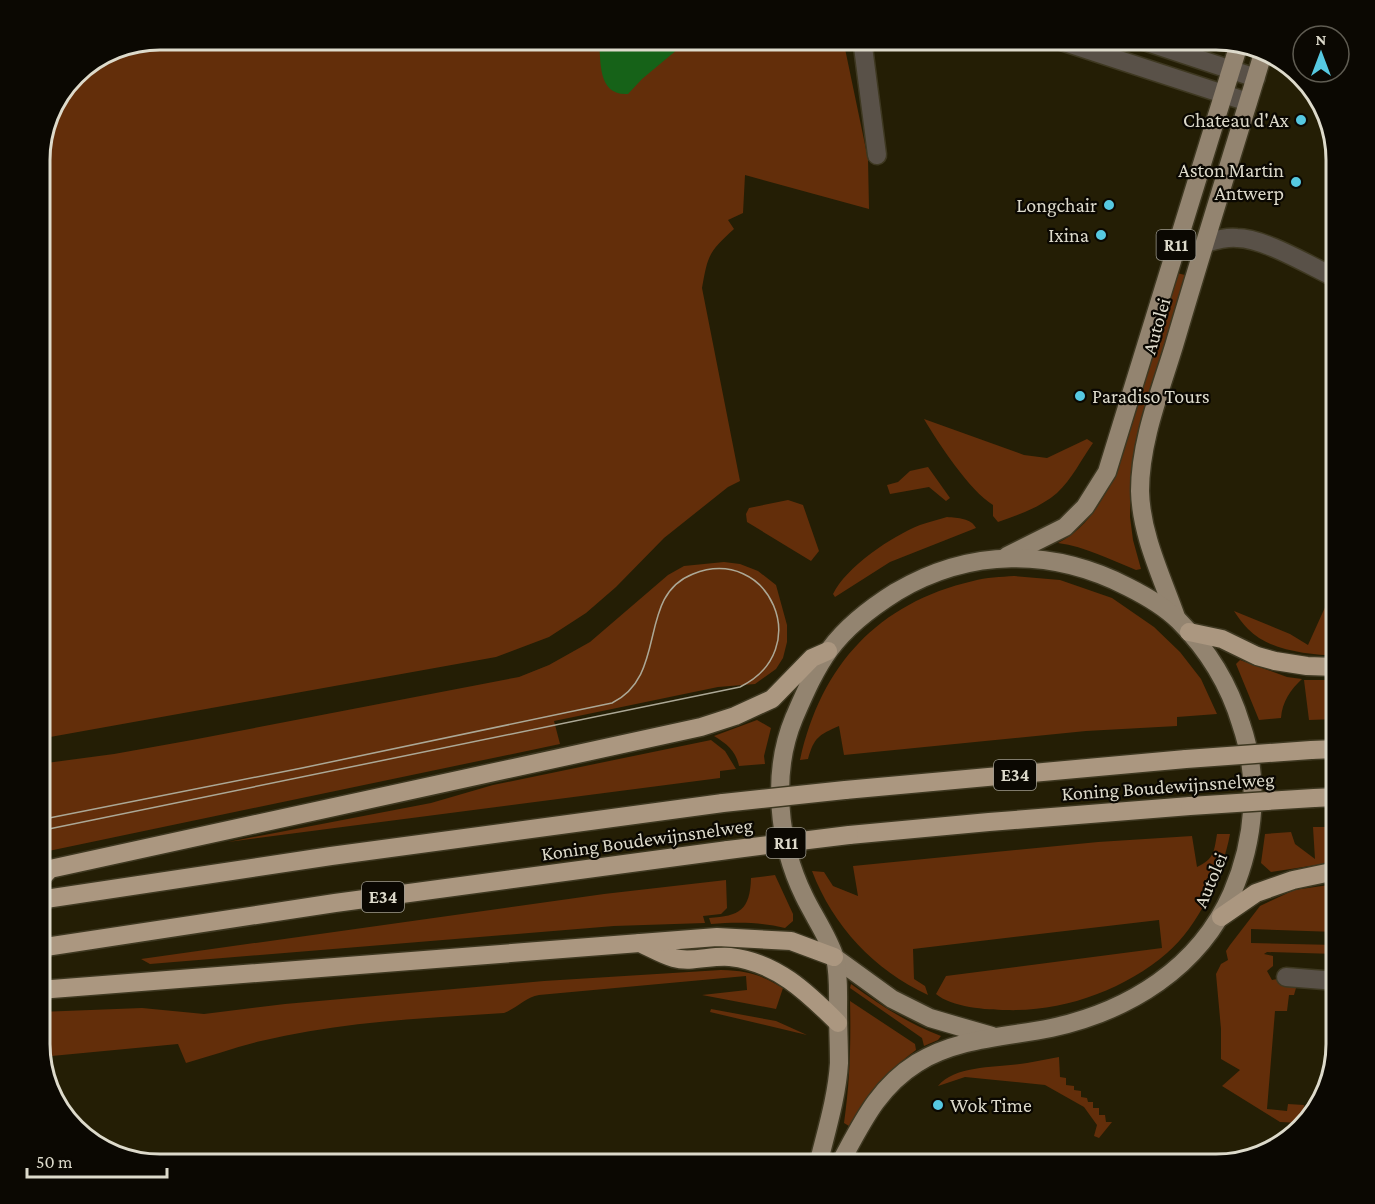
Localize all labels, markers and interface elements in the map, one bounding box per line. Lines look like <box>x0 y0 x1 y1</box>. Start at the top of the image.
north arrow <box>1291 24 1351 84</box>
text: N <box>1316 31 1327 48</box>
place label: Chateau d'Ax <box>1183 109 1290 131</box>
marker: Chateau d'Ax <box>1294 113 1308 127</box>
place label: Aston Martin Antwerp <box>1178 159 1284 205</box>
marker: Aston Martin Antwerp <box>1289 175 1303 189</box>
place label: Longchair <box>1016 194 1097 217</box>
marker: Longchair <box>1102 198 1116 212</box>
place label: Ixina <box>1048 224 1089 246</box>
marker: Ixina <box>1094 228 1108 242</box>
road number: R11 <box>1156 230 1196 260</box>
street label: Autolei <box>1138 295 1174 357</box>
place label: Paradiso Tours <box>1092 385 1210 407</box>
marker: Paradiso Tours <box>1073 389 1087 403</box>
road number: E34 <box>994 760 1036 790</box>
street label: Koning Boudewijnsnelweg <box>1061 768 1276 805</box>
street label: Koning Boudewijnsnelweg <box>540 813 755 866</box>
road number: R11 <box>766 828 806 858</box>
street label: Autolei <box>1189 849 1231 911</box>
road number: E34 <box>362 882 404 912</box>
place label: Wok Time <box>950 1094 1032 1116</box>
marker: Wok Time <box>931 1098 945 1112</box>
scale bar <box>27 1141 166 1179</box>
text: 50 m <box>36 1152 73 1172</box>

